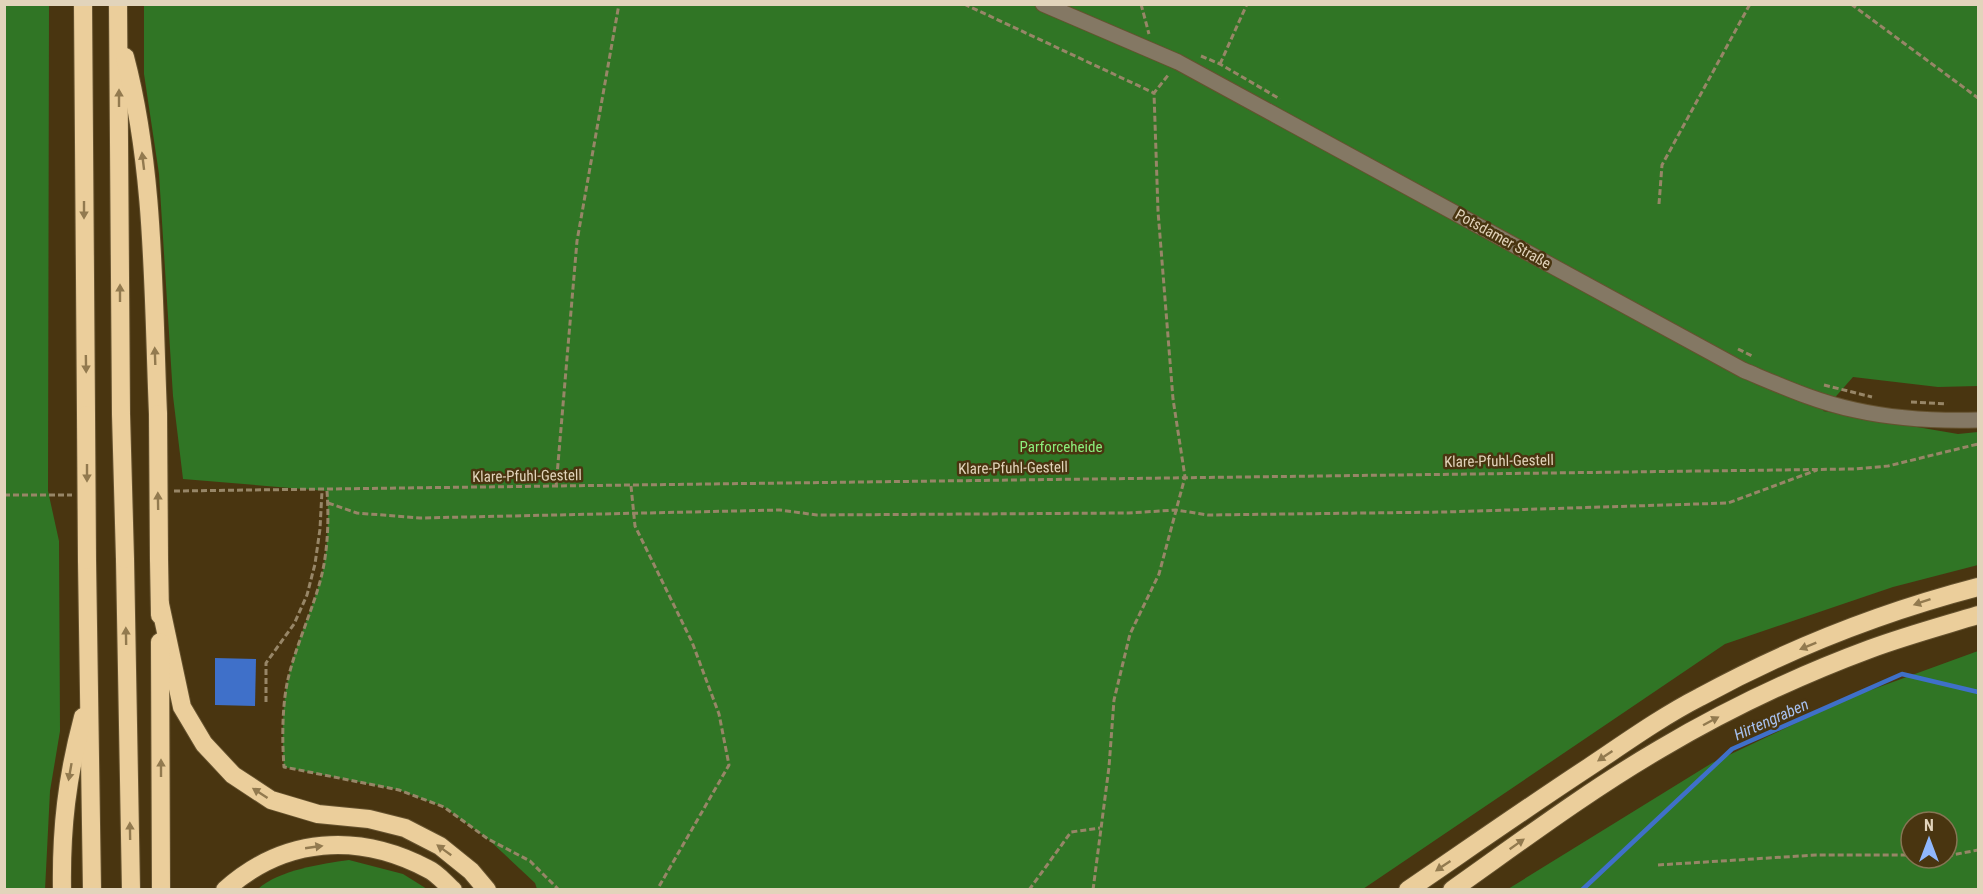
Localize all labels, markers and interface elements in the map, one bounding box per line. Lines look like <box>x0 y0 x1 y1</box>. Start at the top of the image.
one-way arrow <box>114 88 124 107</box>
one-way arrow <box>138 152 148 171</box>
one-way arrow <box>79 200 89 219</box>
street label: Potsdamer Straße <box>1452 205 1554 273</box>
one-way arrow <box>115 283 125 302</box>
one-way arrow <box>151 346 160 365</box>
one-way arrow <box>81 354 91 373</box>
park label: Parforceheide <box>1020 438 1102 456</box>
street label: Klare-Pfuhl-Gestell <box>1444 451 1554 471</box>
street label: Klare-Pfuhl-Gestell <box>958 458 1068 478</box>
one-way arrow <box>82 464 92 483</box>
street label: Klare-Pfuhl-Gestell <box>472 466 582 486</box>
one-way arrow <box>154 491 163 510</box>
one-way arrow <box>1913 598 1931 608</box>
one-way arrow <box>122 627 131 646</box>
one-way arrow <box>1799 641 1817 651</box>
water label: Hirtengraben <box>1731 695 1811 744</box>
one-way arrow <box>1702 717 1720 727</box>
one-way arrow <box>1597 750 1613 761</box>
one-way arrow <box>156 759 166 778</box>
one-way arrow <box>65 763 74 782</box>
one-way arrow <box>253 787 269 799</box>
north arrow <box>1899 810 1959 870</box>
text: N <box>1924 816 1934 835</box>
one-way arrow <box>125 822 135 841</box>
one-way arrow <box>1509 838 1525 850</box>
one-way arrow <box>305 842 324 851</box>
one-way arrow <box>437 844 453 856</box>
one-way arrow <box>1435 860 1452 871</box>

